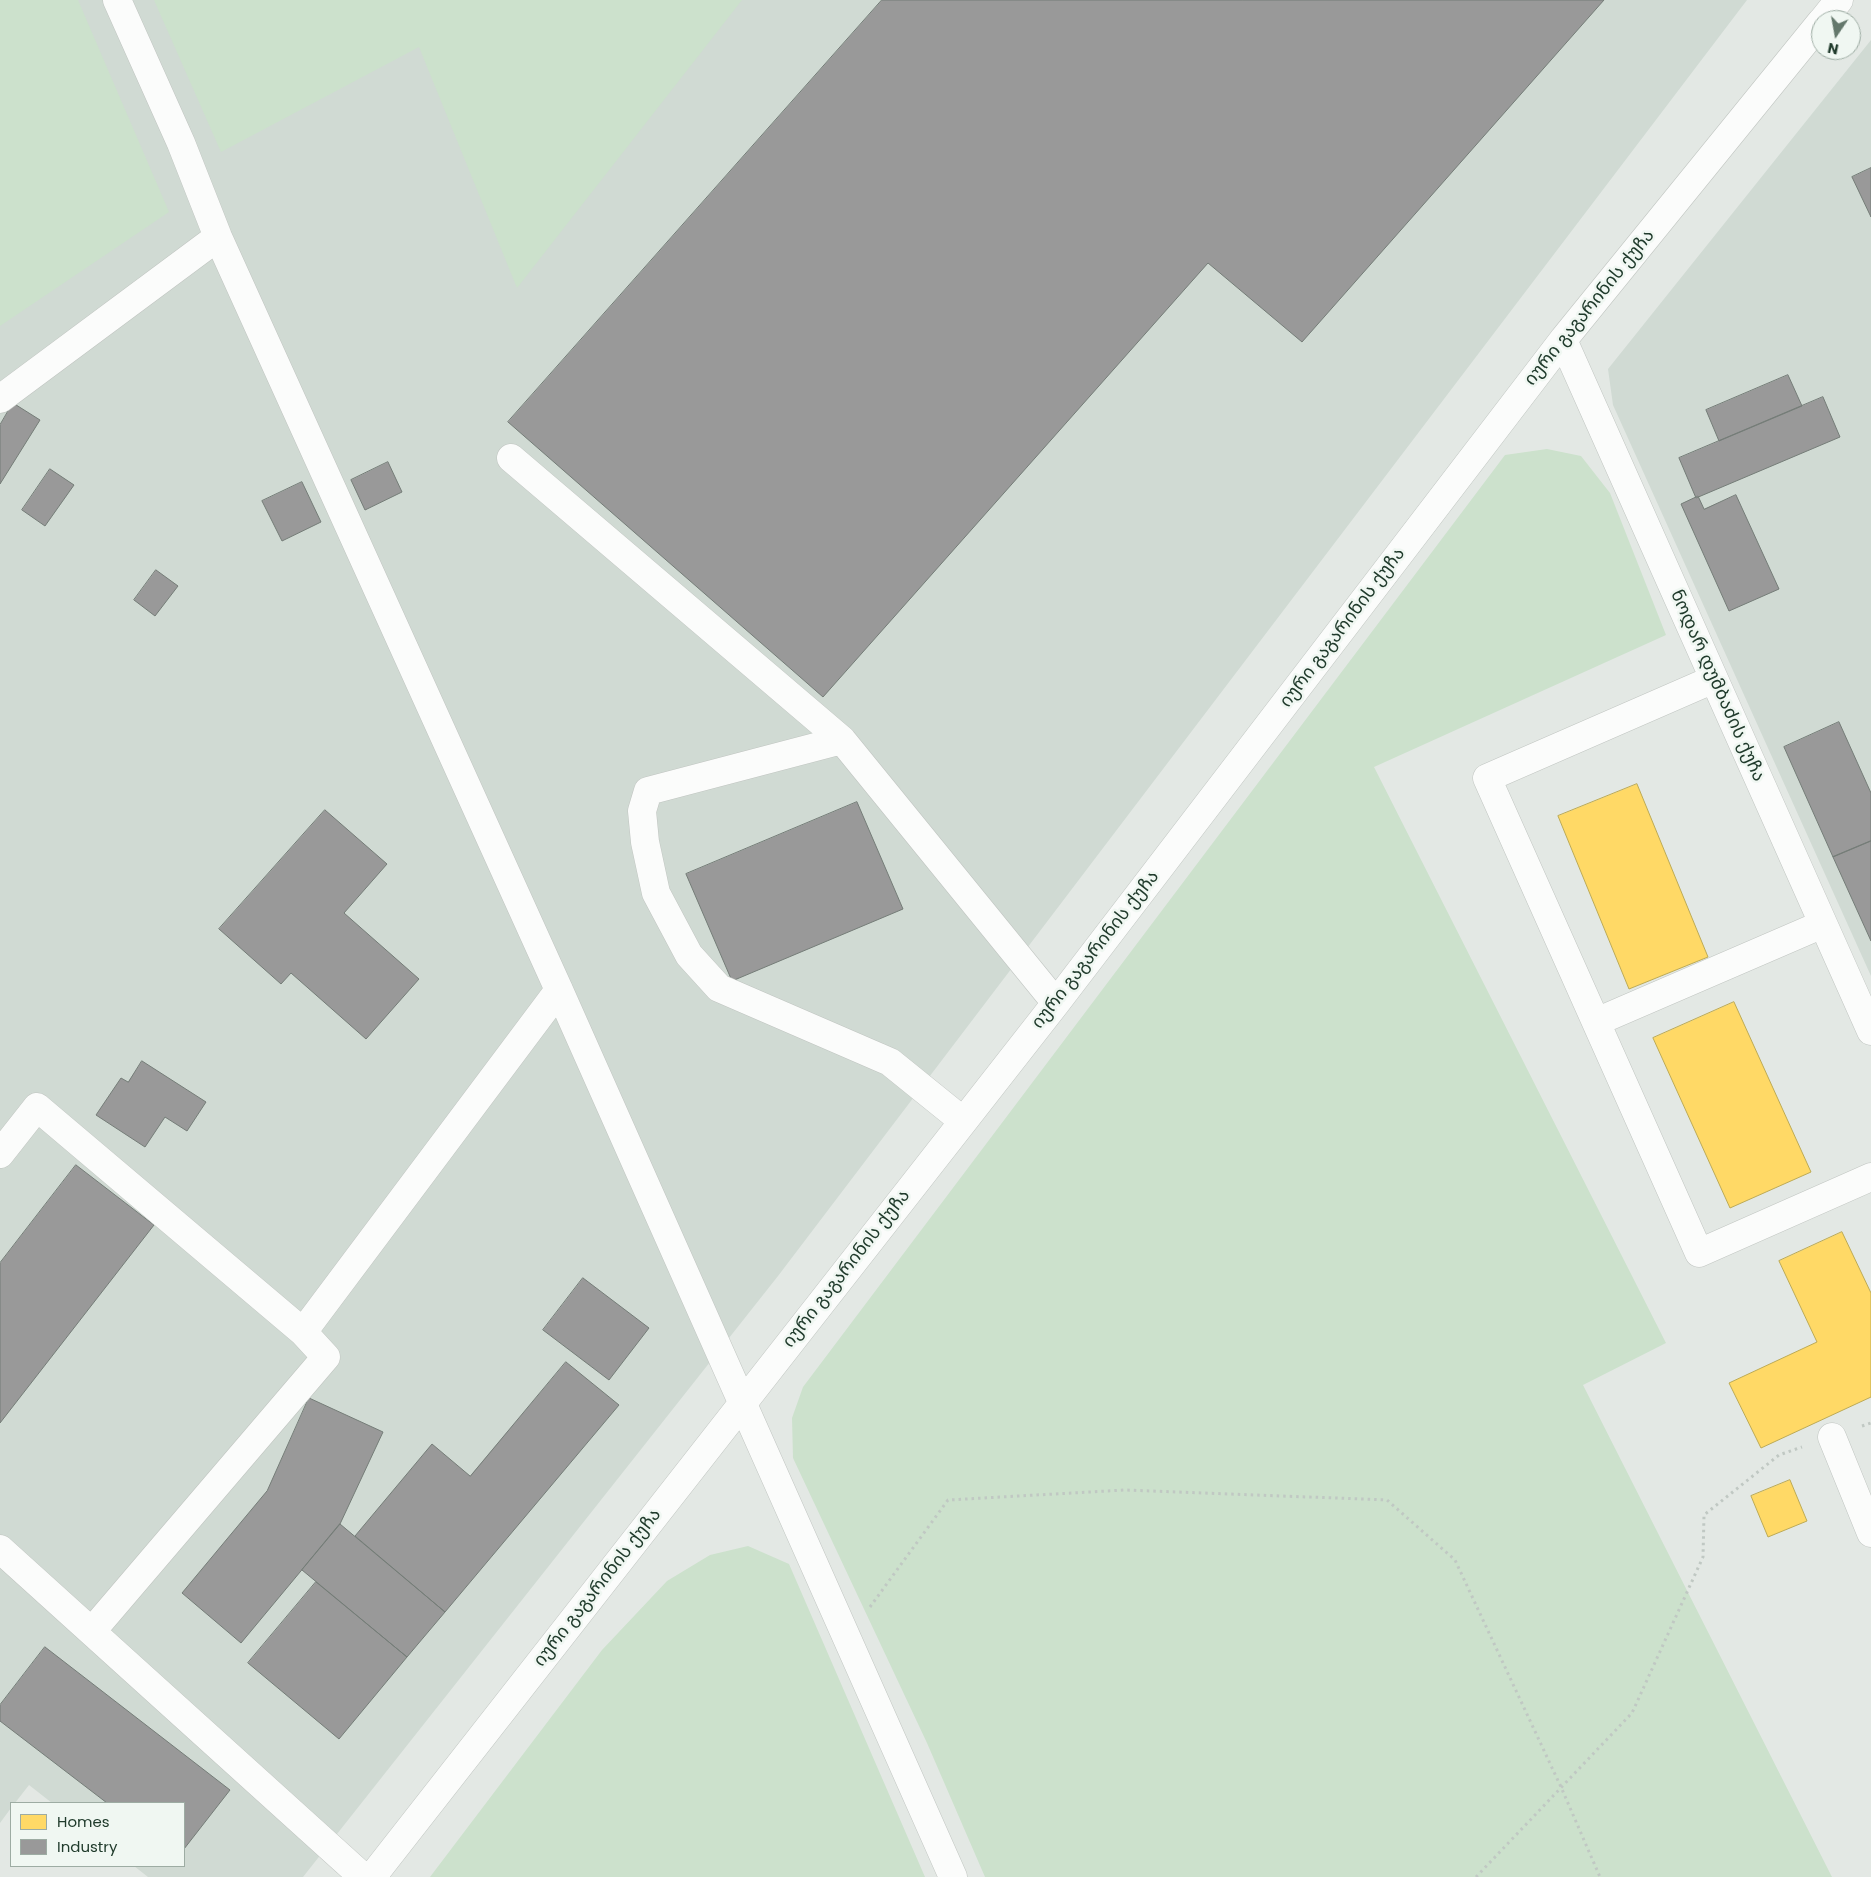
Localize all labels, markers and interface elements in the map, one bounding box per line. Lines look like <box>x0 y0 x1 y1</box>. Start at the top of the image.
north arrow <box>1811 10 1861 60</box>
text: N <box>1826 38 1840 60</box>
street label: იური გაგარინის ქუჩა <box>1520 226 1660 390</box>
street label: იური გაგარინის ქუჩა <box>1276 544 1410 712</box>
street label: ნოდარ დუმბაძის ქუჩა <box>1665 587 1769 785</box>
street label: იური გაგარინის ქუჩა <box>1028 867 1164 1033</box>
street label: იური გაგარინის ქუჩა <box>779 1186 915 1352</box>
street label: იური გაგარინის ქუჩა <box>530 1505 666 1671</box>
legend <box>10 1802 185 1867</box>
text: Homes <box>57 1811 110 1832</box>
text: Industry <box>57 1836 117 1857</box>

